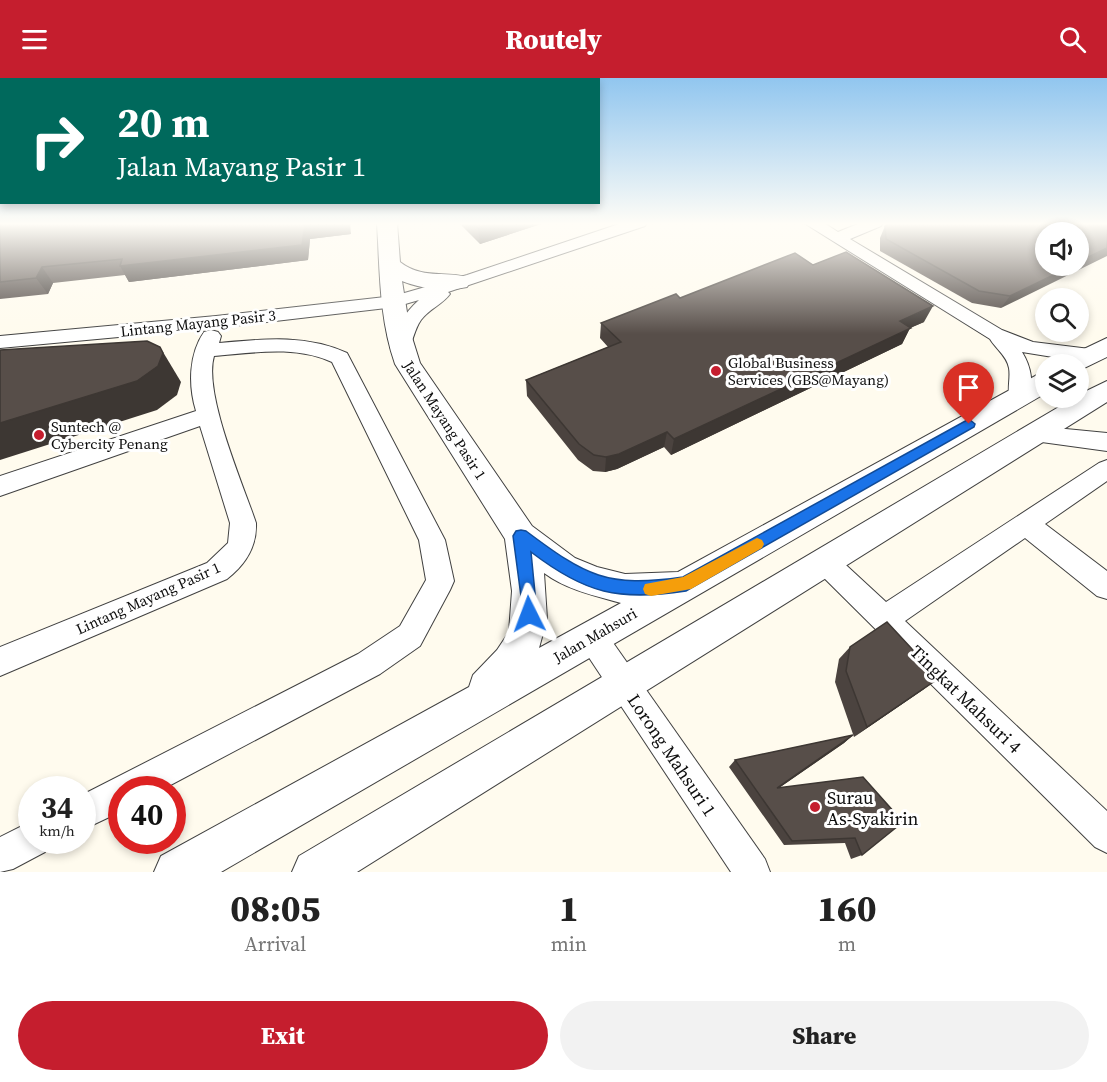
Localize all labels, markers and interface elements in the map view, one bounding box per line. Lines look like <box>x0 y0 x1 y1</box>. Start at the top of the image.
text: Routely <box>505 21 602 58</box>
icon: menu <box>18 23 51 56</box>
icon: search <box>1056 23 1089 56</box>
text: 20 m <box>117 93 210 151</box>
icon: right <box>18 102 96 180</box>
text: Jalan Mayang Pasir 1 <box>117 148 366 185</box>
map controls <box>1035 222 1089 408</box>
button: sound <box>1035 222 1089 276</box>
button: search <box>1035 288 1089 342</box>
street label: Lintang Mayang Pasir 3 <box>119 304 277 342</box>
place label: Global Business Services (GBS@Mayang) <box>728 352 889 390</box>
button: layers <box>1035 354 1089 408</box>
street label: Jalan Mayang Pasir 1 <box>398 355 491 484</box>
pin <box>943 362 994 424</box>
marker: Global Business Services (GBS@Mayang) <box>709 364 723 378</box>
icon: arrive <box>952 371 985 404</box>
place label: Suntech @ Cybercity Penang <box>51 416 168 454</box>
marker: Suntech @ Cybercity Penang <box>32 428 46 442</box>
street label: Lintang Mayang Pasir 1 <box>72 557 224 639</box>
position arrow <box>497 582 561 646</box>
street label: Jalan Mahsuri <box>548 603 641 668</box>
street label: Tingkat Mahsuri 4 <box>905 639 1027 759</box>
street label: Lorong Mahsuri 1 <box>622 689 722 821</box>
speed limit sign: 40 <box>108 776 186 854</box>
place label: Surau As-Syakirin <box>827 785 919 831</box>
text: 34 <box>41 787 73 828</box>
marker: Surau As-Syakirin <box>808 800 822 814</box>
text: km/h <box>39 820 75 841</box>
text: 08:05 <box>230 884 320 933</box>
text: 1 <box>559 884 579 933</box>
text: 160 <box>817 884 877 933</box>
text: Arrival <box>244 930 306 958</box>
text: min <box>551 930 587 958</box>
text: m <box>838 930 856 958</box>
button: Exit <box>18 1001 548 1070</box>
button: Share <box>560 1001 1089 1070</box>

